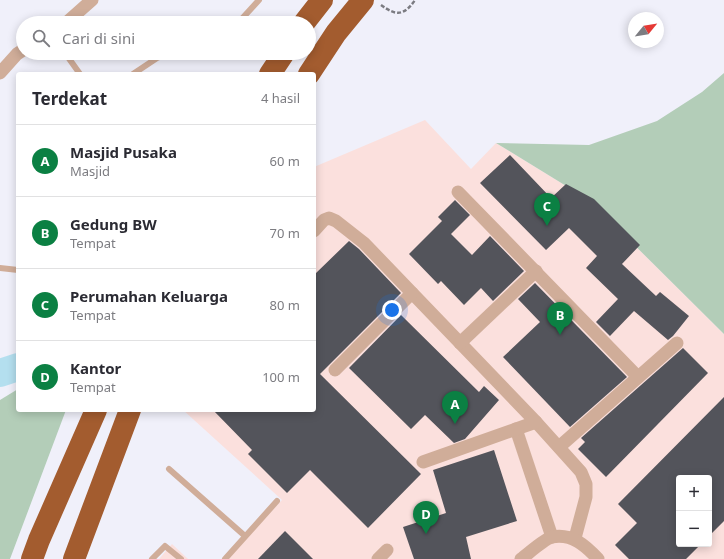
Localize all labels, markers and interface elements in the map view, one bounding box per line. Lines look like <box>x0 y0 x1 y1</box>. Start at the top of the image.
north arrow <box>628 12 664 48</box>
search box <box>16 16 316 60</box>
icon: search <box>30 27 52 49</box>
text: Cari di sini <box>62 28 135 48</box>
text: Terdekat <box>32 87 107 110</box>
text: 4 hasil <box>261 89 300 107</box>
text: Masjid Pusaka <box>70 142 177 162</box>
text: A <box>41 152 50 170</box>
text: 60 m <box>270 152 300 170</box>
text: Masjid <box>70 162 110 180</box>
pin: C <box>534 193 560 226</box>
text: Gedung BW <box>70 214 157 234</box>
text: B <box>41 224 49 242</box>
text: 70 m <box>270 224 300 242</box>
text: Tempat <box>70 234 116 252</box>
text: Perumahan Keluarga <box>70 286 228 306</box>
text: C <box>41 296 49 314</box>
text: 80 m <box>270 296 300 314</box>
your location <box>382 300 402 320</box>
pin: B <box>547 302 573 335</box>
text: Tempat <box>70 306 116 324</box>
text: Kantor <box>70 358 121 378</box>
text: D <box>40 368 50 386</box>
text: 100 m <box>262 368 300 386</box>
text: Tempat <box>70 378 116 396</box>
pin: A <box>442 391 468 424</box>
map controls <box>676 475 712 547</box>
button: + <box>676 475 712 511</box>
pin: D <box>413 501 439 534</box>
button: − <box>676 511 712 547</box>

